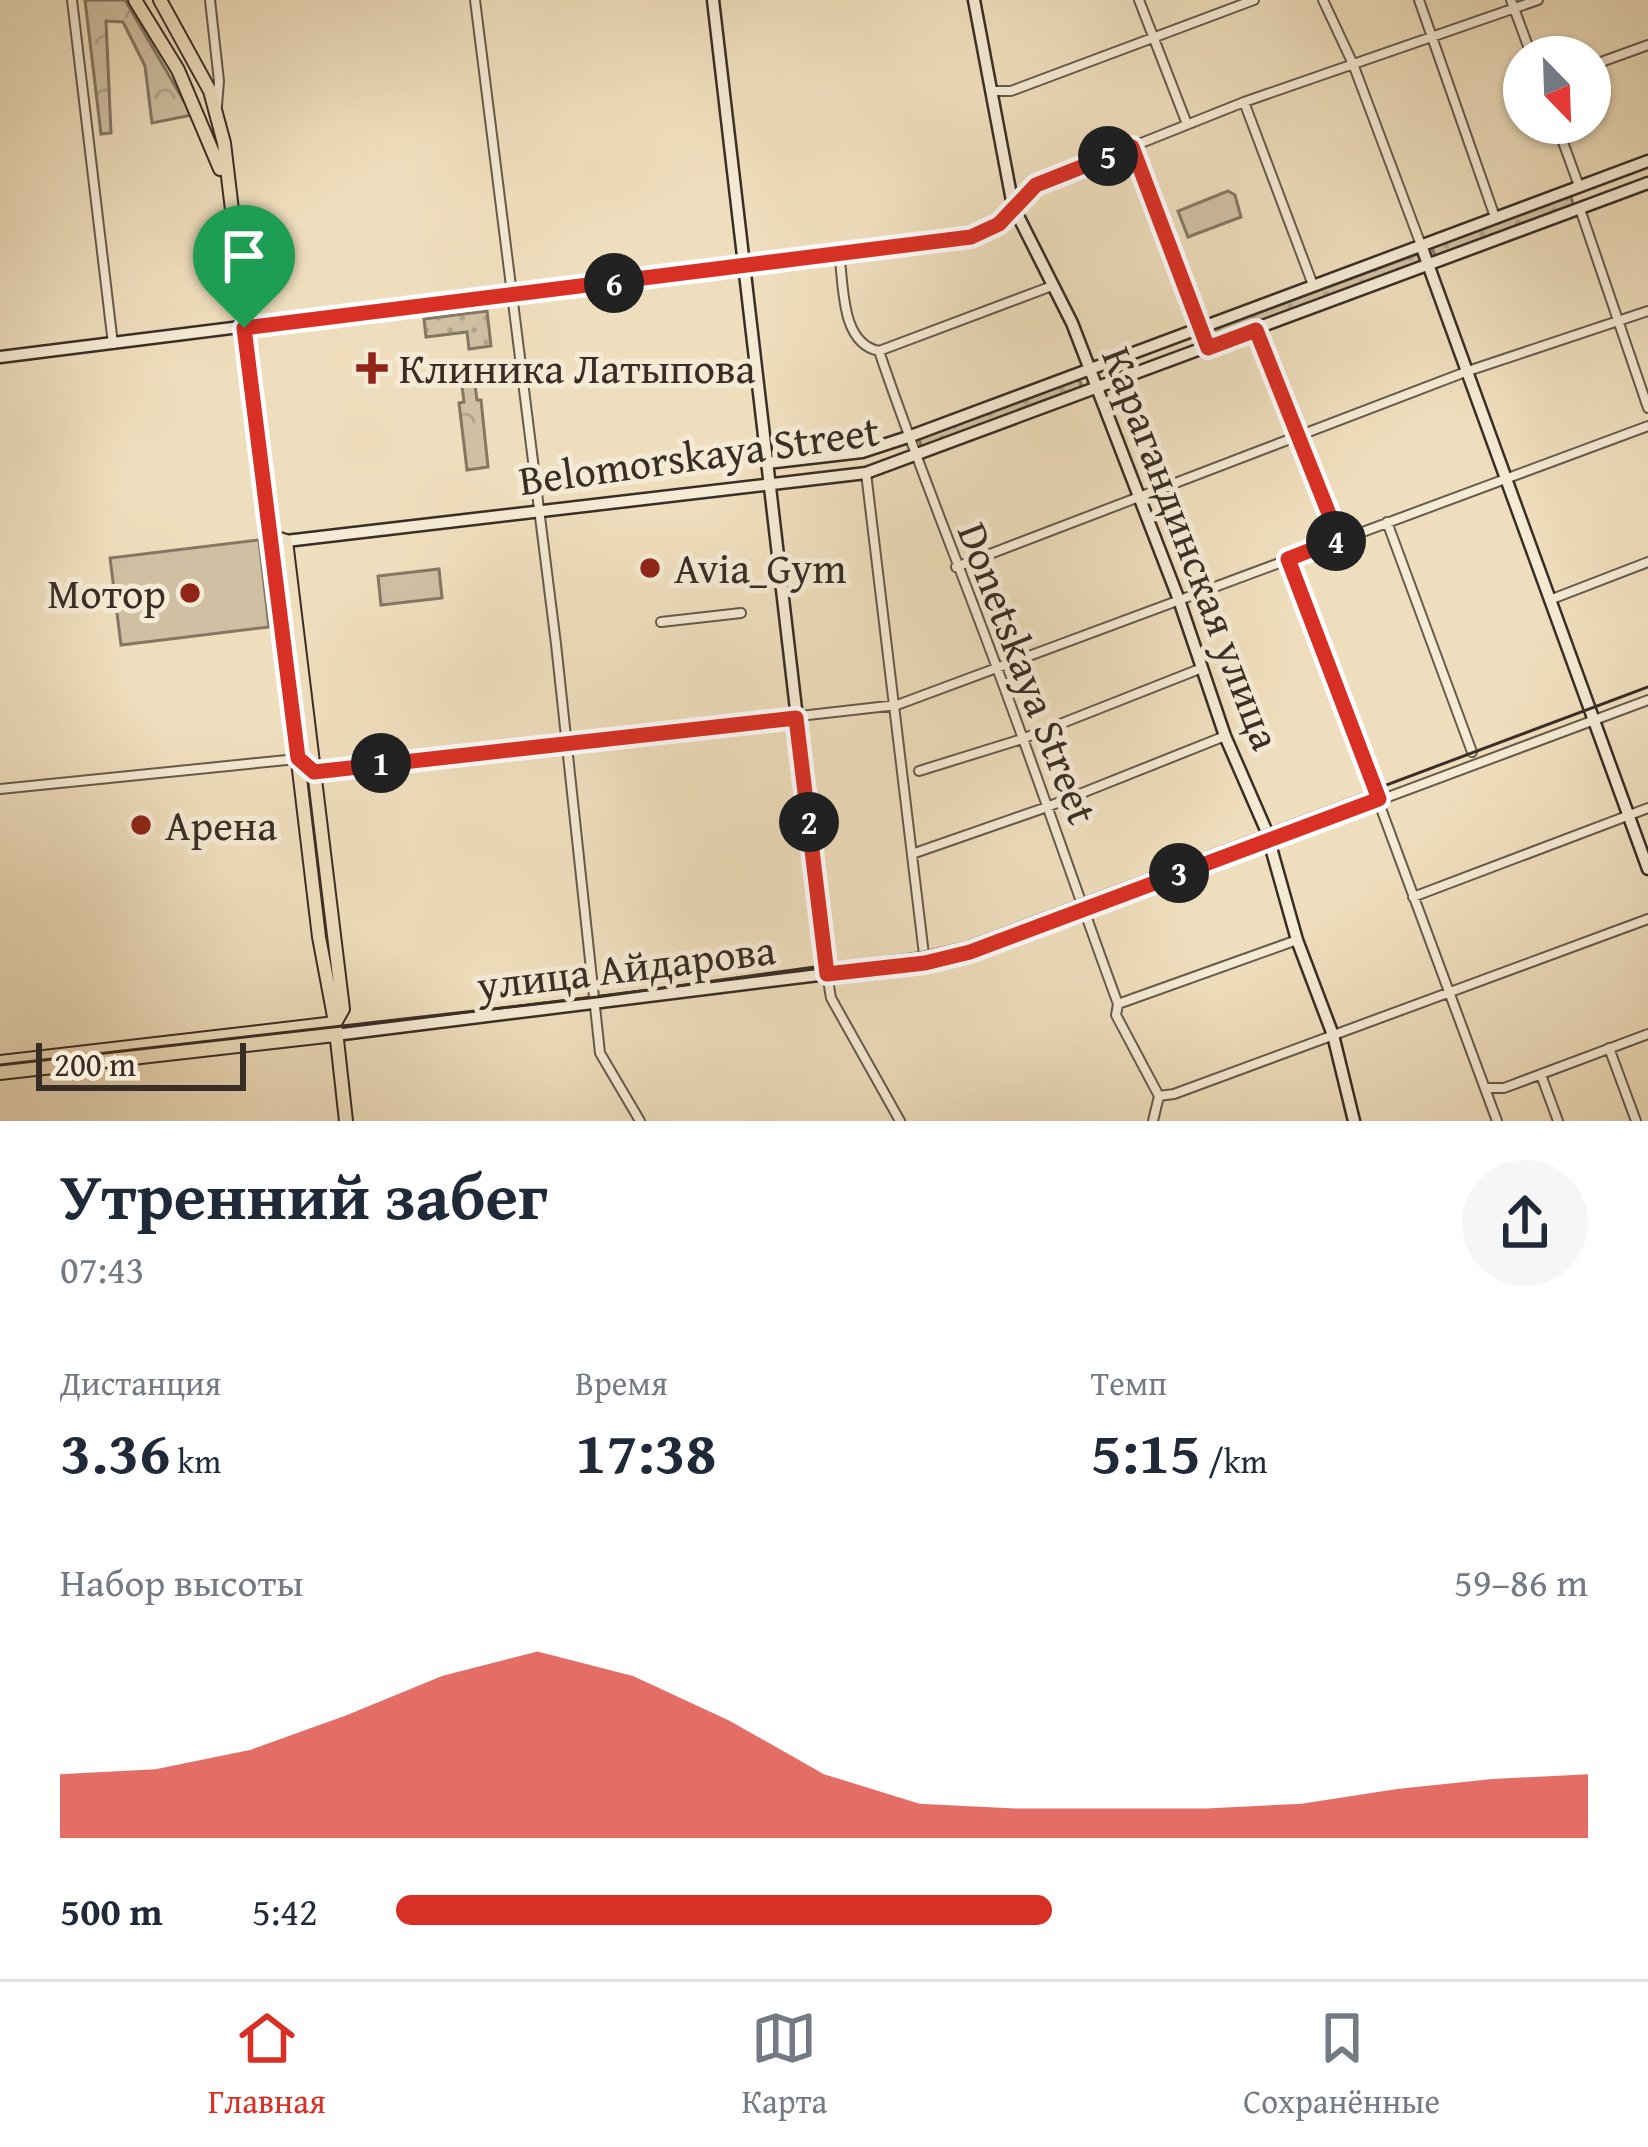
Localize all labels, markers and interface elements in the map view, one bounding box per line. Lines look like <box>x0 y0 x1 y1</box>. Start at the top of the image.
north arrow <box>1503 36 1611 144</box>
map controls <box>1503 36 1611 144</box>
pin: 5 <box>1078 126 1138 186</box>
text: 5 <box>1099 132 1117 180</box>
pin <box>193 205 295 328</box>
icon: arrive <box>211 223 277 289</box>
pin: 6 <box>584 253 644 313</box>
text: 6 <box>605 259 623 307</box>
place label: Клиника Латыпова <box>399 337 755 398</box>
street label: Карагандинская улица <box>1087 337 1297 758</box>
marker: Клиника Латыпова <box>356 352 388 384</box>
street label: Belomorskaya Street <box>515 399 883 510</box>
pin: 4 <box>1306 511 1366 571</box>
street label: Donetskaya Street <box>943 513 1114 833</box>
text: 4 <box>1327 517 1345 565</box>
place label: Avia_Gym <box>674 537 846 598</box>
marker: Avia_Gym <box>637 555 663 581</box>
place label: Мотор <box>47 562 166 623</box>
marker: Мотор <box>177 580 203 606</box>
pin: 1 <box>351 733 411 793</box>
text: 1 <box>372 739 390 787</box>
pin: 2 <box>779 792 839 852</box>
place label: Арена <box>165 794 277 855</box>
text: 2 <box>800 798 818 846</box>
marker: Арена <box>128 812 154 838</box>
pin: 3 <box>1149 843 1209 903</box>
text: 3 <box>1170 849 1188 897</box>
street label: улица Айдарова <box>472 918 779 1015</box>
scale bar <box>36 1037 246 1090</box>
text: 200 m <box>54 1040 136 1088</box>
text: Утренний забег <box>60 1146 548 1243</box>
button: share <box>1462 1160 1588 1286</box>
text: 07:43 <box>60 1240 145 1297</box>
text: Дистанция <box>60 1359 221 1407</box>
text: Время <box>575 1359 668 1407</box>
text: Темп <box>1091 1359 1167 1407</box>
text: 3.36 <box>60 1407 170 1495</box>
text: 17:38 <box>575 1407 717 1495</box>
text: 5:15 <box>1091 1407 1201 1495</box>
text: km <box>170 1437 221 1485</box>
text: /km <box>1201 1437 1267 1485</box>
text: Набор высоты <box>60 1553 304 1610</box>
text: 59–86 m <box>1454 1553 1588 1610</box>
text: 500 m <box>60 1882 163 1939</box>
text: 5:42 <box>252 1882 318 1939</box>
tab: Главная <box>208 2005 326 2125</box>
tab: Карта <box>742 2005 827 2125</box>
tab: Сохранённые <box>1243 2005 1440 2125</box>

